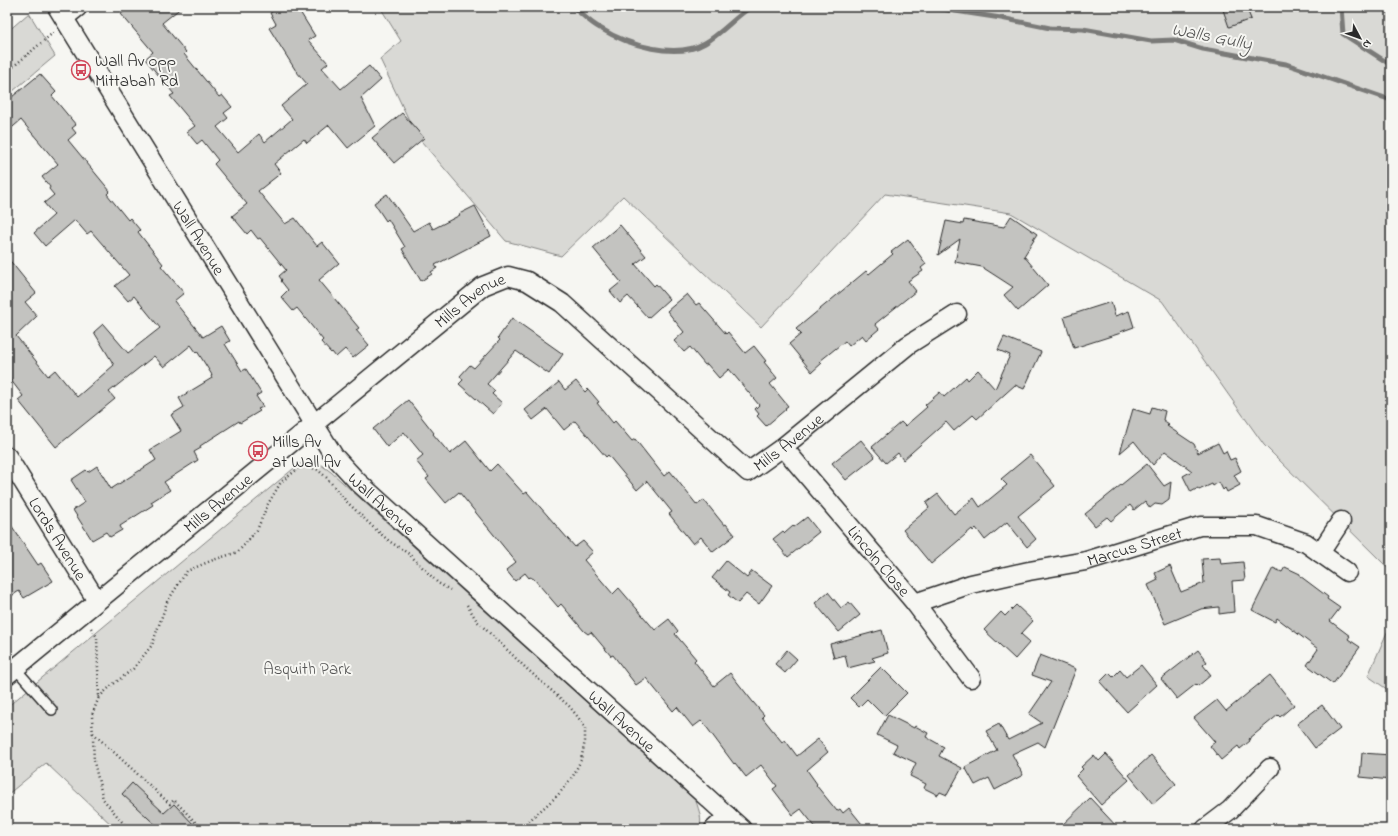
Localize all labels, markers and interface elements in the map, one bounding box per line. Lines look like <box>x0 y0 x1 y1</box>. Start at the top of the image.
water label: Walls Gully <box>1169 17 1255 59</box>
north arrow <box>1340 18 1380 58</box>
text: N <box>1358 36 1375 52</box>
place label: Wall Av opp Mittabah Rd <box>95 49 179 94</box>
bus stop icon: Wall Av opp Mittabah Rd <box>70 59 92 81</box>
street label: Wall Avenue <box>166 196 231 281</box>
street label: Mills Avenue <box>429 267 510 335</box>
street label: Mills Avenue <box>749 408 830 478</box>
place label: Mills Av at Wall Av <box>272 430 341 475</box>
bus stop icon: Mills Av at Wall Av <box>247 440 269 462</box>
street label: Mills Avenue <box>179 468 259 540</box>
street label: Wall Avenue <box>341 468 420 542</box>
street label: Lords Avenue <box>22 493 92 586</box>
street label: Lincoln Close <box>841 521 916 603</box>
street label: Marcus Street <box>1084 521 1185 574</box>
park label: Asquith Park <box>263 657 351 682</box>
street label: Wall Avenue <box>582 685 661 759</box>

